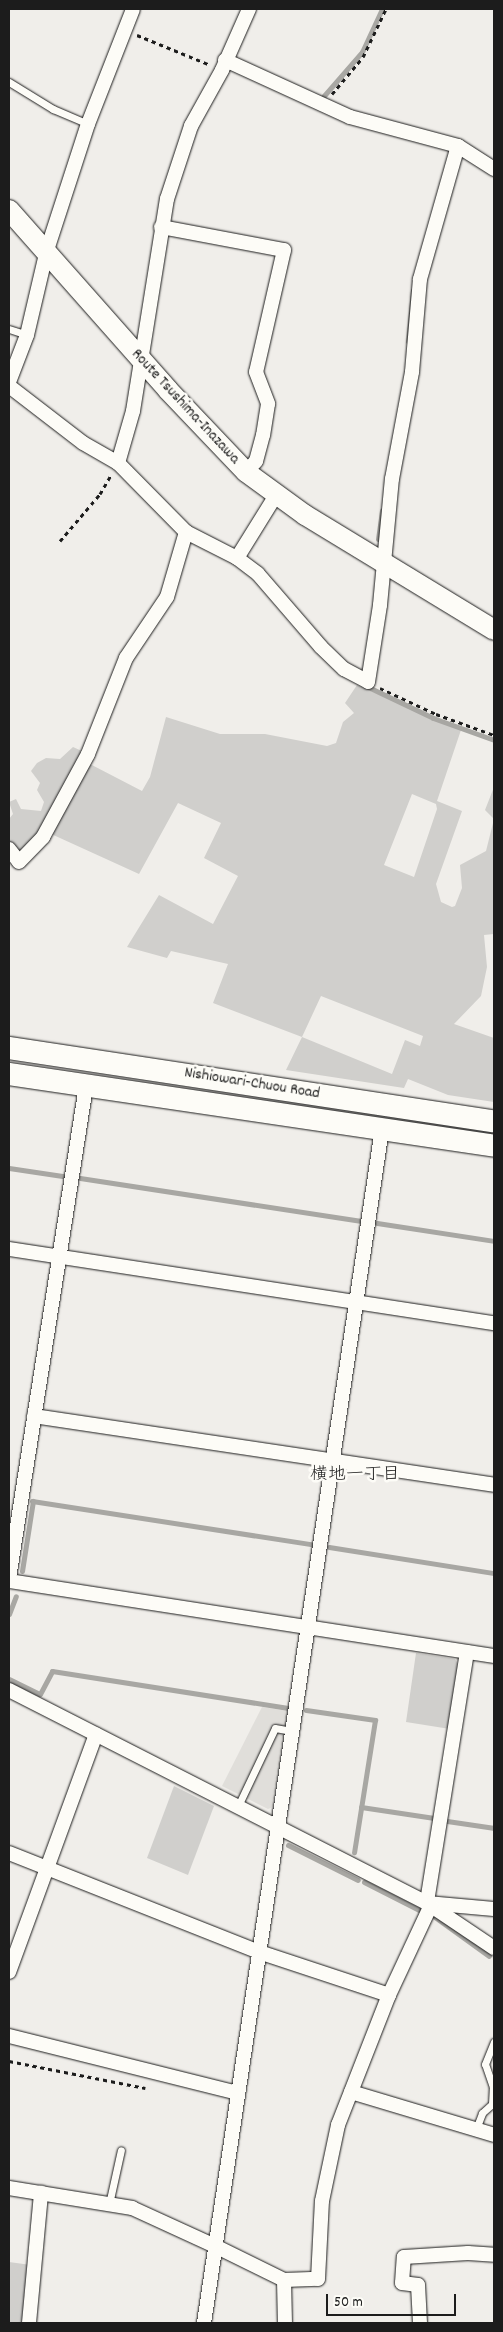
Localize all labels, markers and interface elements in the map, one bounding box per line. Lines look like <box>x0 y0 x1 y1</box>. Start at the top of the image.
street label: Route Tsushima-Inazawa <box>127 345 243 469</box>
street label: Nishiowari-Chuou Road <box>183 1064 321 1104</box>
district label: 横地一丁目 <box>310 1465 400 1487</box>
scale bar <box>328 2284 458 2316</box>
text: 50 m <box>334 2292 363 2314</box>

